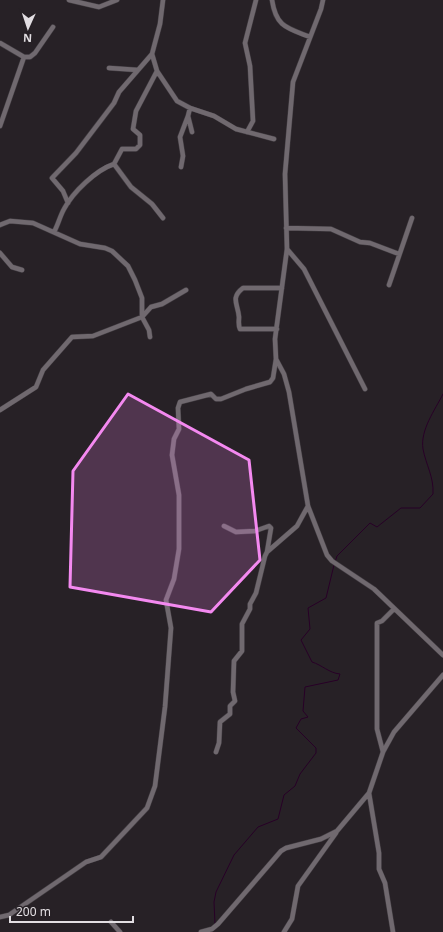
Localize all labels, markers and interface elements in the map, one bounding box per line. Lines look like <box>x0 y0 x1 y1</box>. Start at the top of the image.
north arrow <box>8 8 48 48</box>
text: N <box>23 31 32 46</box>
scale bar <box>10 898 133 924</box>
text: 200 m <box>16 903 51 920</box>

